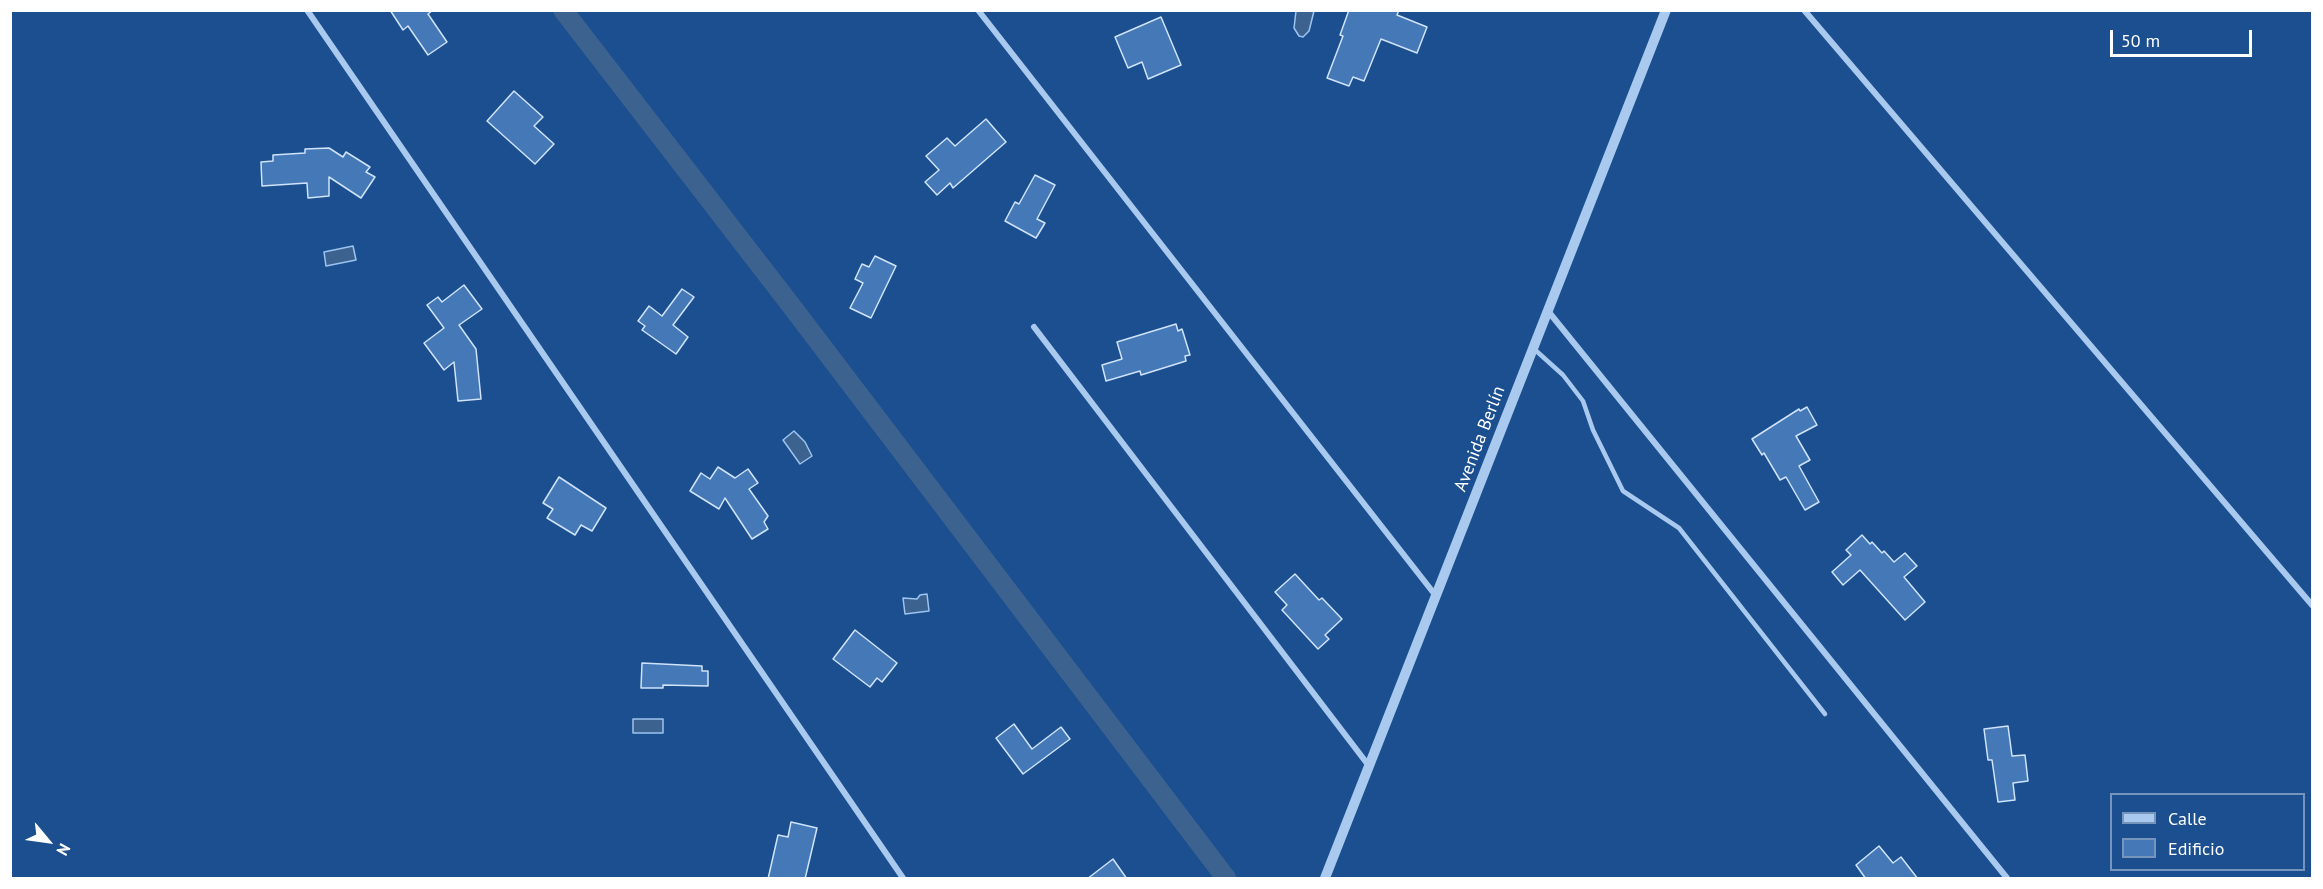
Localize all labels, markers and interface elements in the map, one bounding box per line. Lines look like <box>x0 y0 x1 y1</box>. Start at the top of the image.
scale bar <box>2113 18 2256 56</box>
text: 50 m <box>2121 29 2160 52</box>
street label: Avenida Berlín <box>1450 383 1510 495</box>
legend <box>2110 793 2305 871</box>
text: Calle <box>2168 807 2207 830</box>
north arrow <box>18 811 78 871</box>
text: Edificio <box>2168 837 2224 860</box>
text: N <box>52 840 75 859</box>

